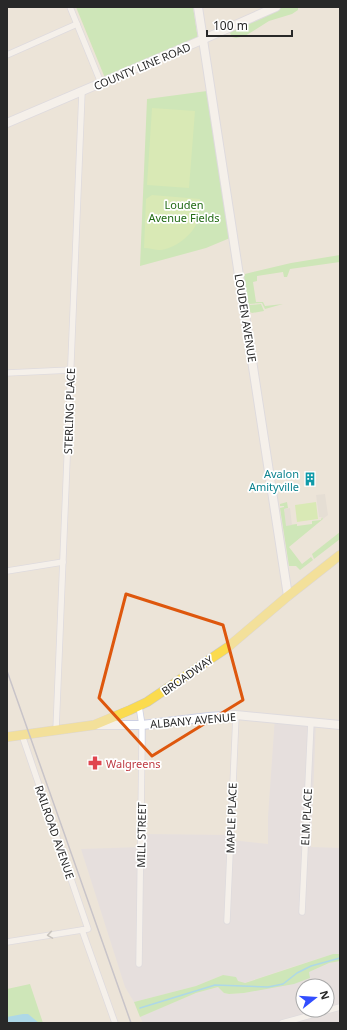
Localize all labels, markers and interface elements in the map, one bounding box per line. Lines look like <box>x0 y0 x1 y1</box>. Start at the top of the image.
scale bar <box>207 12 292 38</box>
text: 100 m <box>213 17 248 34</box>
street label: COUNTY LINE ROAD <box>91 39 193 93</box>
park label: Louden Avenue Fields <box>148 197 220 225</box>
street label: LOUDEN AVENUE <box>232 273 260 363</box>
street label: STERLING PLACE <box>60 368 78 454</box>
place label: Avalon Amityville <box>249 466 299 494</box>
building icon: Avalon Amityville <box>302 471 318 487</box>
street label: BROADWAY <box>158 651 216 698</box>
street label: ALBANY AVENUE <box>149 709 237 731</box>
pharmacy icon: Walgreens <box>87 755 103 771</box>
place label: Walgreens <box>106 756 161 771</box>
street label: MAPLE PLACE <box>222 782 240 854</box>
street label: RAILROAD AVENUE <box>32 783 78 881</box>
street label: ELM PLACE <box>297 788 315 846</box>
street label: MILL STREET <box>133 802 149 868</box>
one-way arrow <box>47 930 53 939</box>
north arrow <box>295 978 335 1018</box>
text: N <box>317 988 334 1001</box>

